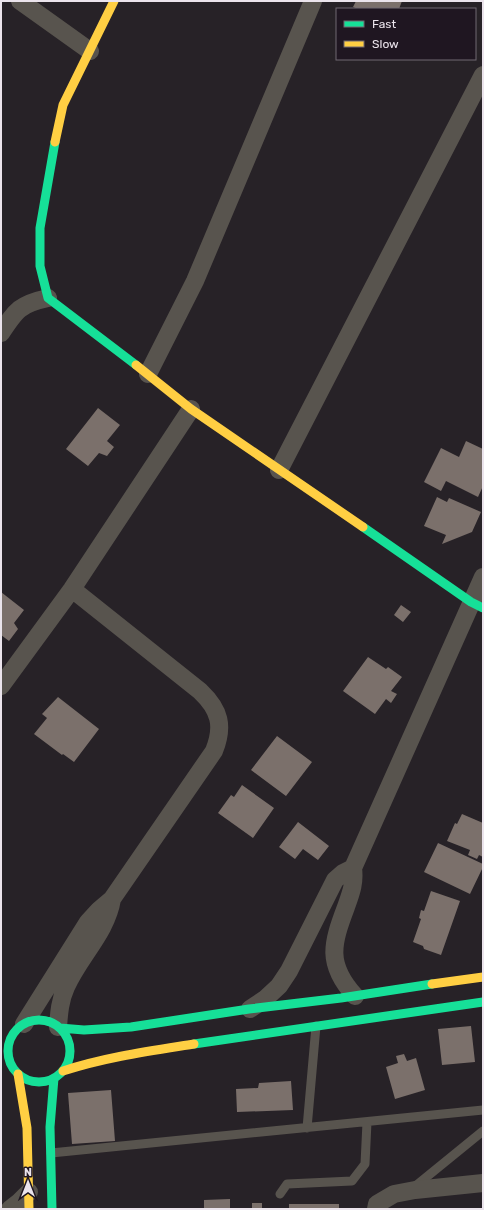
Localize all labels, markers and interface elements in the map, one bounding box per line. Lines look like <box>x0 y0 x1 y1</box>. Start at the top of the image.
legend <box>336 8 476 60</box>
text: Fast <box>372 17 396 31</box>
text: Slow <box>372 37 399 51</box>
north arrow <box>8 1162 48 1202</box>
text: N <box>24 1166 32 1179</box>

